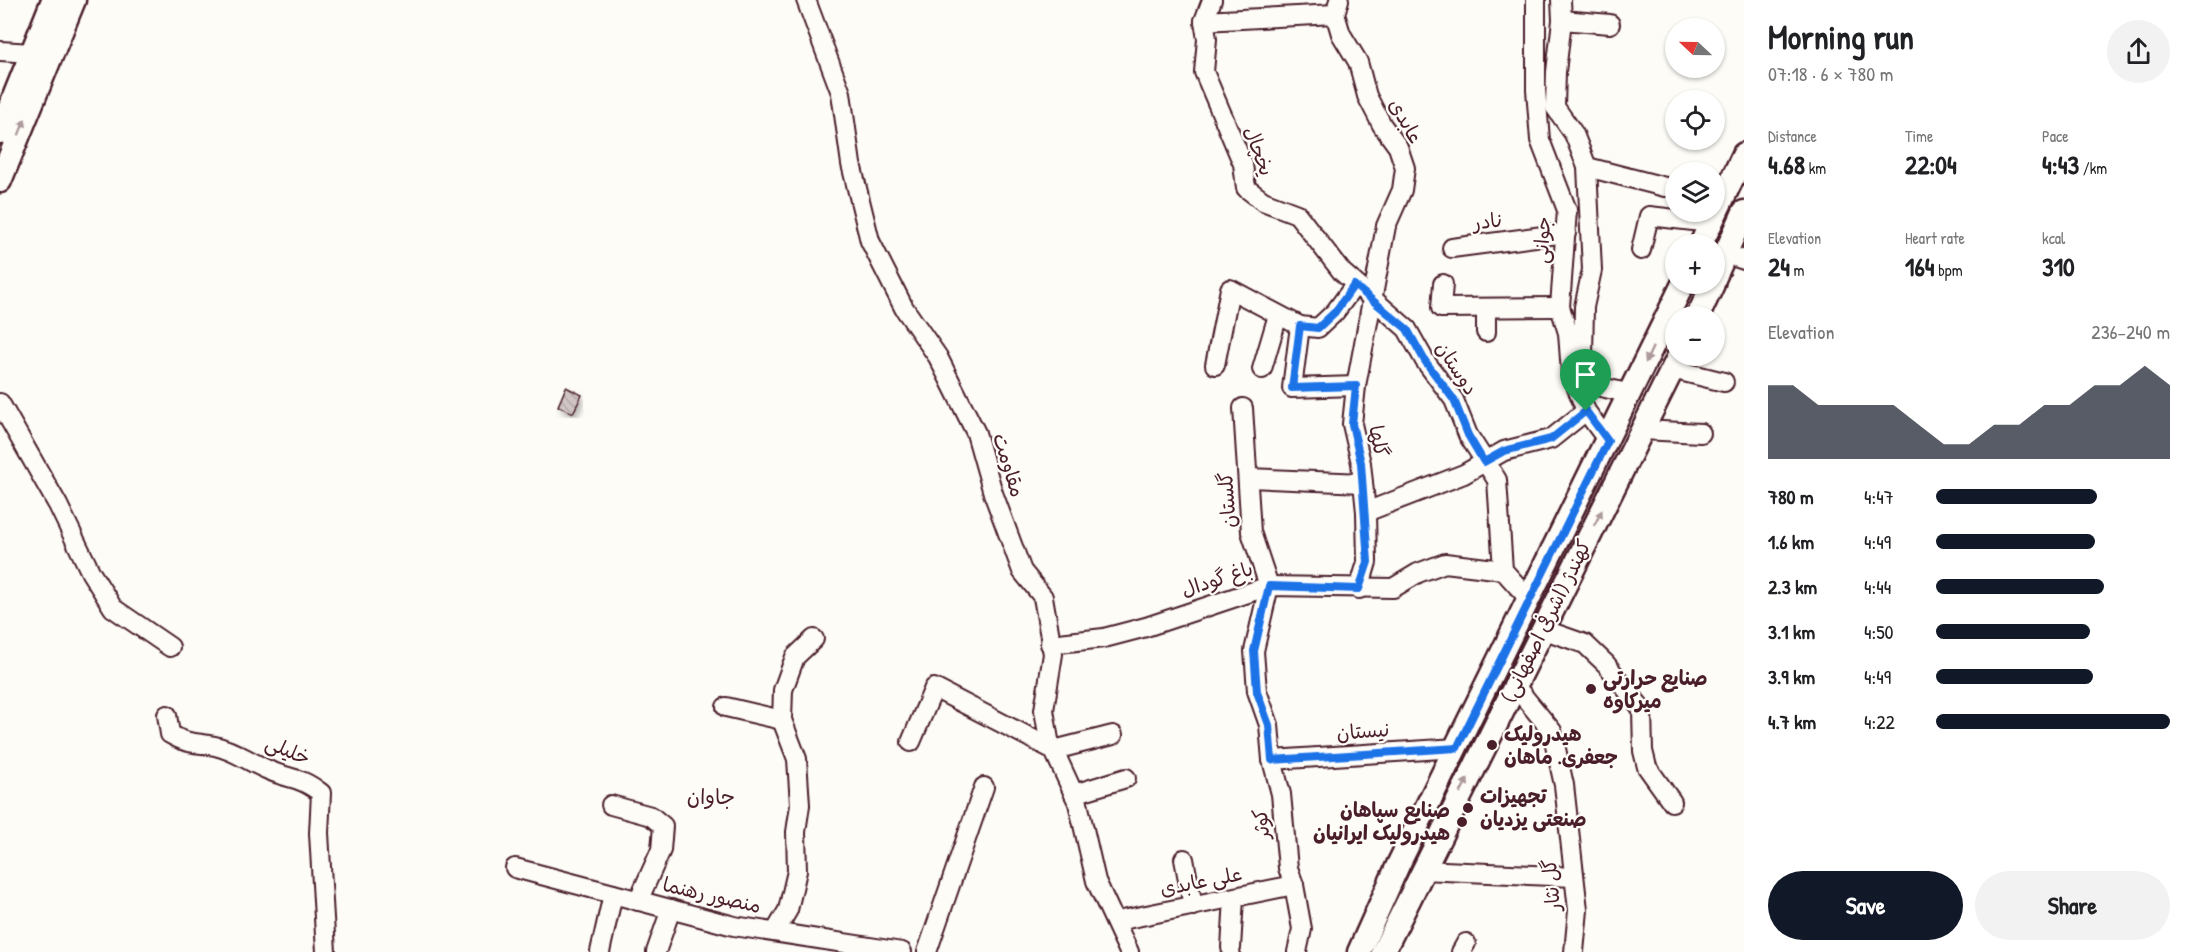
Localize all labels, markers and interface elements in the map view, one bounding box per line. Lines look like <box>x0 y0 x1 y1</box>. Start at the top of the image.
text: Morning run <box>1768 15 1914 59</box>
north arrow <box>1665 18 1725 78</box>
map controls <box>1665 18 1725 366</box>
button: share <box>2107 20 2170 83</box>
text: 07:18 · 6 × 780 m <box>1768 60 1893 87</box>
button: locate <box>1665 90 1725 150</box>
street label: عابدی <box>1383 93 1430 148</box>
one-way arrow <box>18 118 27 136</box>
street label: یخچال <box>1238 122 1281 179</box>
text: Distance <box>1768 125 1817 147</box>
text: Time <box>1905 125 1933 147</box>
text: Pace <box>2042 125 2069 147</box>
text: 4.68 <box>1768 147 1805 182</box>
text: 22:04 <box>1905 147 1957 182</box>
text: 4:43 <box>2042 147 2079 182</box>
text: km <box>1805 157 1826 179</box>
text: /km <box>2079 157 2107 179</box>
button: layers <box>1665 162 1725 222</box>
street label: نادر <box>1469 205 1505 236</box>
street label: جوانی <box>1527 216 1556 264</box>
text: Elevation <box>1768 227 1821 249</box>
text: Heart rate <box>1905 227 1965 249</box>
text: kcal <box>2042 227 2065 249</box>
button: + <box>1665 234 1725 294</box>
text: 24 <box>1768 249 1790 284</box>
text: 164 <box>1905 249 1935 284</box>
text: 310 <box>2042 249 2075 284</box>
text: m <box>1790 259 1804 281</box>
text: bpm <box>1935 259 1963 281</box>
button: − <box>1665 306 1725 366</box>
text: Elevation <box>1768 318 1834 345</box>
text: 236–240 m <box>2091 318 2170 345</box>
street label: دوستان <box>1430 336 1485 400</box>
one-way arrow <box>1644 347 1653 364</box>
pin <box>1560 349 1611 411</box>
icon: arrive <box>1569 358 1602 391</box>
street label: گلها <box>1363 423 1396 459</box>
street label: مقاومت <box>987 430 1032 500</box>
street label: گلستان <box>1211 471 1242 529</box>
text: 780 m <box>1768 483 1814 510</box>
text: 4:47 <box>1864 483 1894 510</box>
one-way arrow <box>1593 509 1602 526</box>
text: 1.6 km <box>1768 528 1814 555</box>
text: 4:49 <box>1864 528 1891 555</box>
street label: کهندژ (اشرفی اصفهانی) <box>1494 535 1597 707</box>
street label: باغ گودال <box>1178 554 1256 604</box>
text: 2.3 km <box>1768 573 1817 600</box>
text: 4:44 <box>1864 573 1891 600</box>
text: 3.1 km <box>1768 618 1815 645</box>
text: 4:50 <box>1864 618 1894 645</box>
text: 3.9 km <box>1768 663 1815 690</box>
text: 4:49 <box>1864 663 1891 690</box>
place label: صنایع حرارتی میرکاوه <box>1603 664 1708 714</box>
marker: صنایع حرارتی میرکاوه <box>1584 682 1598 696</box>
text: 4.7 km <box>1768 708 1816 735</box>
text: 4:22 <box>1864 708 1895 735</box>
street label: نیستان <box>1336 715 1390 746</box>
place label: هیدرولیک جعفری. ماهان <box>1504 720 1618 770</box>
street label: خلیلی <box>262 728 315 771</box>
marker: هیدرولیک جعفری. ماهان <box>1485 738 1499 752</box>
one-way arrow <box>1459 778 1469 795</box>
district label: جاوان <box>687 782 735 811</box>
place label: تجهیزات صنعتی یزدیان <box>1480 782 1586 832</box>
place label: صنایع سپاهان هیدرولیک ایرانیان <box>1313 796 1450 846</box>
marker: تجهیزات صنعتی یزدیان <box>1461 801 1475 815</box>
street label: کوثر <box>1245 807 1276 843</box>
marker: صنایع سپاهان هیدرولیک ایرانیان <box>1455 815 1469 829</box>
street label: گل نثار <box>1535 858 1566 914</box>
street label: علی عابدی <box>1158 859 1244 902</box>
street label: منصور رهنما <box>660 870 764 919</box>
button: Save <box>1768 871 1963 940</box>
button: Share <box>1975 871 2170 940</box>

